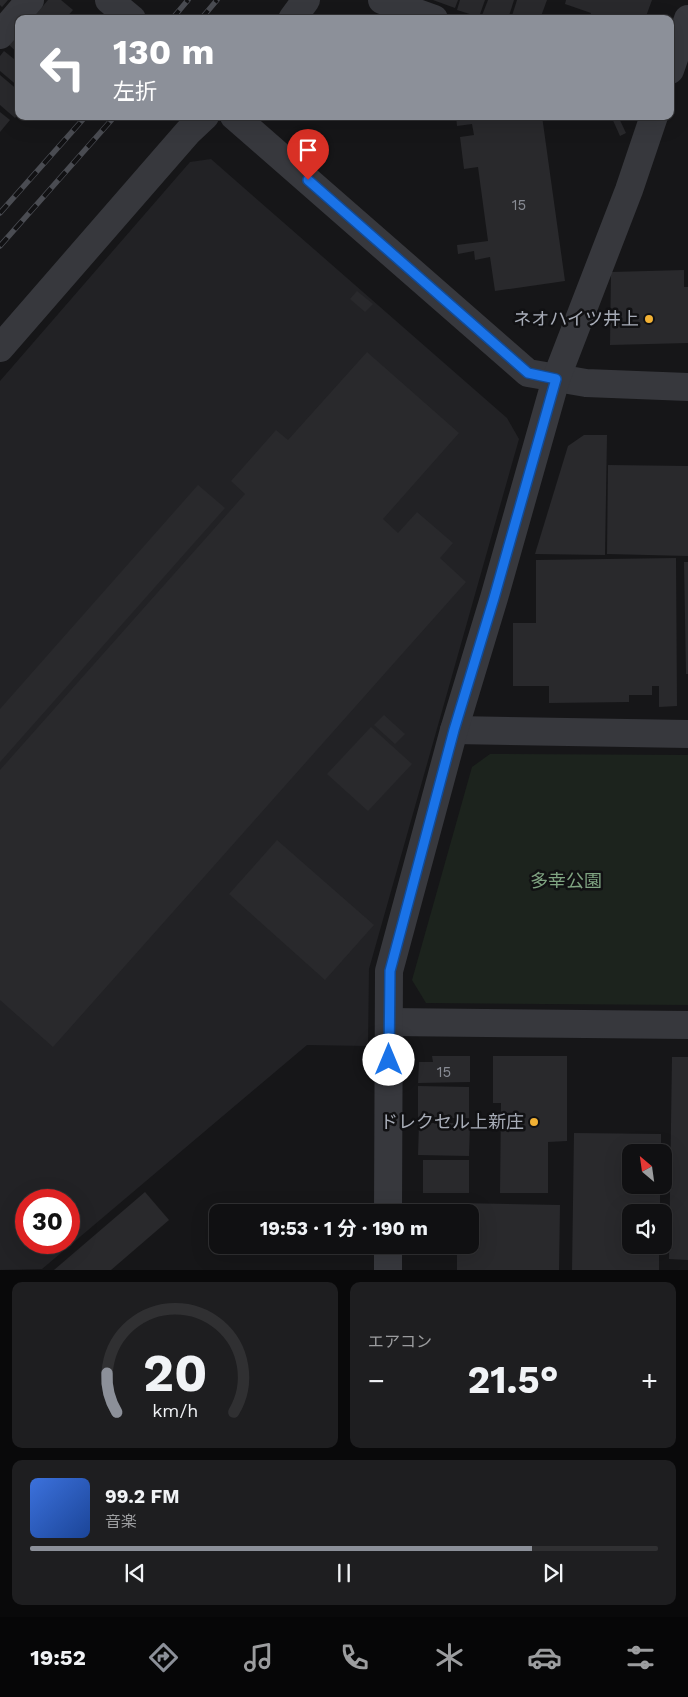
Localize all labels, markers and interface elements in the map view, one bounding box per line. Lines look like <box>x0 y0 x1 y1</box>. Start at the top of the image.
text: 130 m <box>113 31 214 73</box>
icon: left <box>30 35 95 100</box>
text: 左折 <box>113 79 157 104</box>
pin <box>287 129 329 180</box>
icon: arrive <box>294 136 322 164</box>
house number: 15 <box>512 196 526 214</box>
place label: ネオハイツ井上 <box>513 308 639 329</box>
marker: ネオハイツ井上 <box>643 313 655 325</box>
park label: 多幸公園 <box>530 870 602 891</box>
position arrow <box>362 1033 414 1085</box>
house number: 15 <box>437 1063 451 1081</box>
place label: ドレクセル上新庄 <box>380 1111 524 1132</box>
marker: ドレクセル上新庄 <box>528 1116 540 1128</box>
north arrow <box>622 1144 672 1194</box>
map controls <box>622 1144 672 1254</box>
speed limit sign: 30 <box>15 1189 80 1254</box>
button: sound <box>622 1204 672 1254</box>
text: 19:53 · 1 分 · 190 m <box>260 1217 428 1240</box>
text: エアコン <box>368 1332 432 1351</box>
text: 20 <box>143 1343 207 1404</box>
text: 21.5° <box>467 1358 559 1402</box>
text: − <box>368 1364 385 1397</box>
text: + <box>641 1364 658 1397</box>
text: km/h <box>152 1400 198 1421</box>
text: 99.2 FM <box>105 1485 180 1508</box>
text: 音楽 <box>105 1512 137 1531</box>
icon: previous <box>121 1559 149 1587</box>
icon: pause <box>330 1559 358 1587</box>
icon: next <box>539 1559 567 1587</box>
icon: directions <box>146 1640 181 1675</box>
icon: music <box>241 1640 276 1675</box>
icon: phone <box>337 1640 372 1675</box>
icon: climate <box>432 1640 467 1675</box>
icon: car <box>527 1640 562 1675</box>
icon: filters <box>623 1640 658 1675</box>
text: 19:52 <box>30 1645 86 1670</box>

